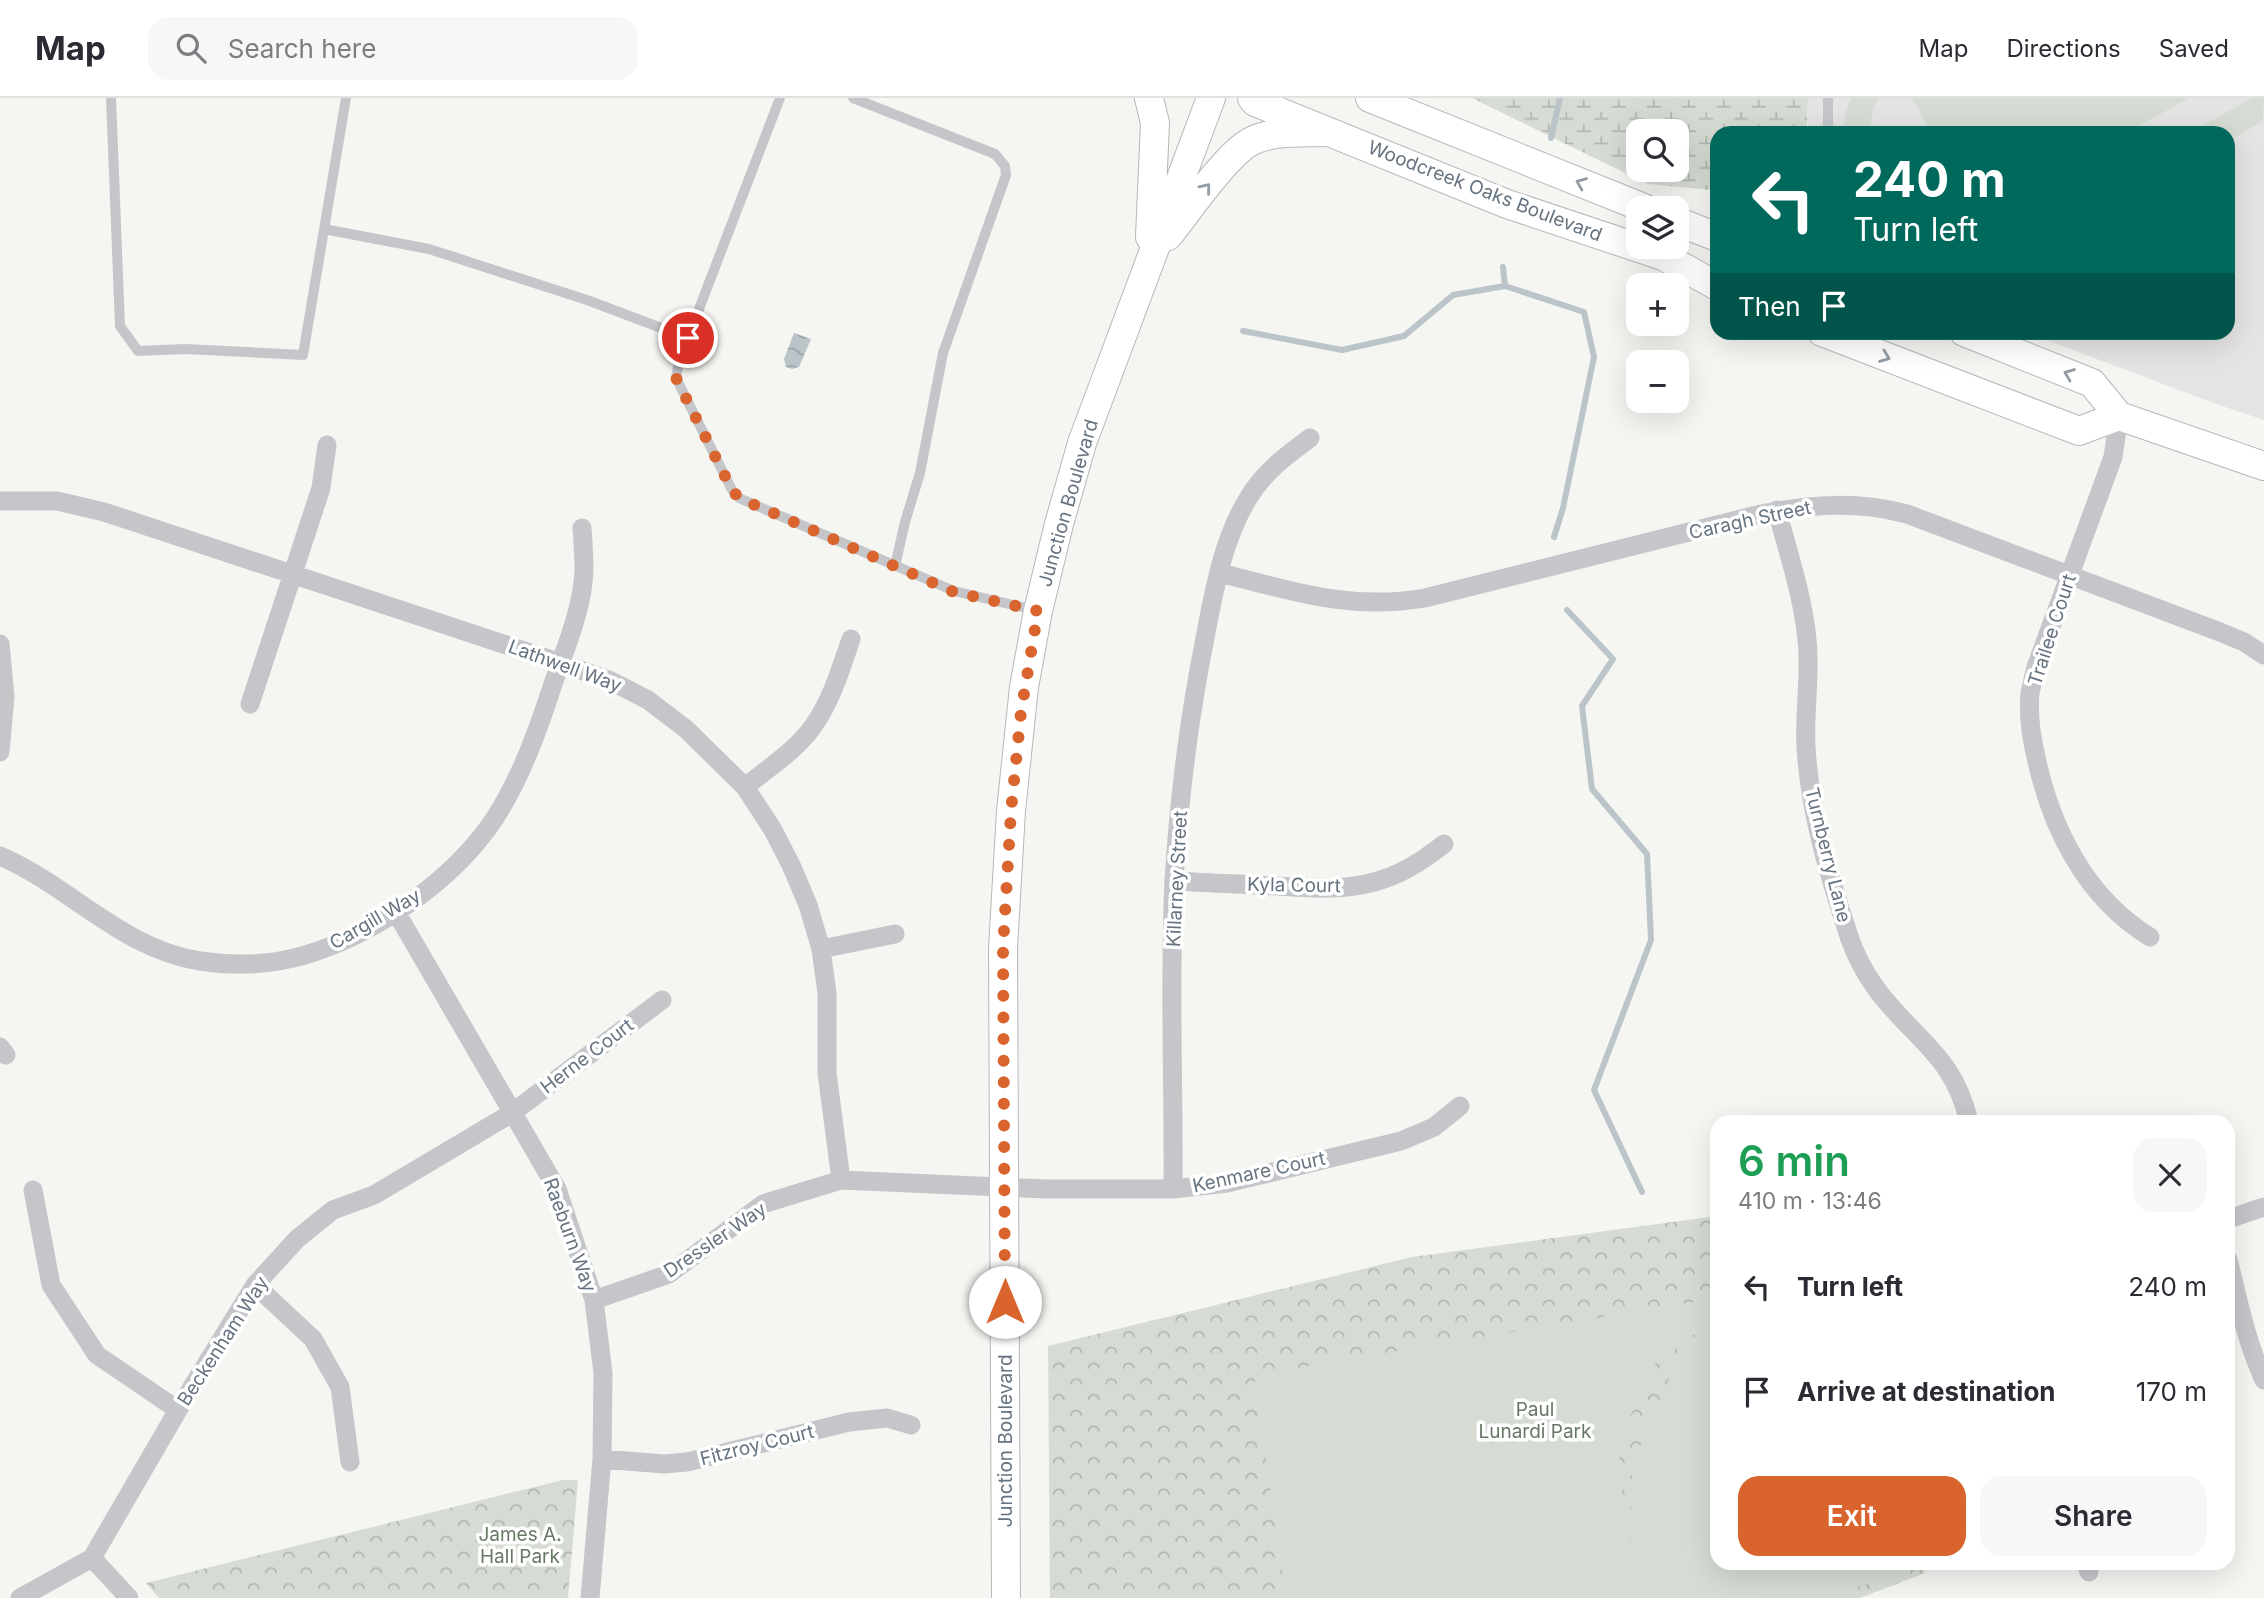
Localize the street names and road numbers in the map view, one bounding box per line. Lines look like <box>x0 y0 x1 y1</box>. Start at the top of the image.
street label: Woodcreek Oaks Boulevard <box>1365 136 1605 246</box>
street label: Junction Boulevard <box>1033 417 1103 589</box>
street label: Caragh Street <box>1687 496 1813 544</box>
street label: Trailee Court <box>2023 571 2081 689</box>
street label: Lathwell Way <box>505 635 625 697</box>
street label: Turnberry Lane <box>1800 785 1856 925</box>
street label: Killarney Street <box>1162 810 1192 948</box>
street label: Kyla Court <box>1247 873 1341 897</box>
street label: Cargill Way <box>326 884 425 954</box>
street label: Herne Court <box>536 1014 638 1098</box>
street label: Kenmare Court <box>1191 1147 1327 1197</box>
street label: Raeburn Way <box>539 1175 601 1295</box>
street label: Dressler Way <box>659 1197 771 1283</box>
street label: Beckenham Way <box>173 1272 273 1410</box>
street label: Junction Boulevard <box>994 1354 1017 1528</box>
street label: Fitzroy Court <box>698 1420 816 1470</box>

